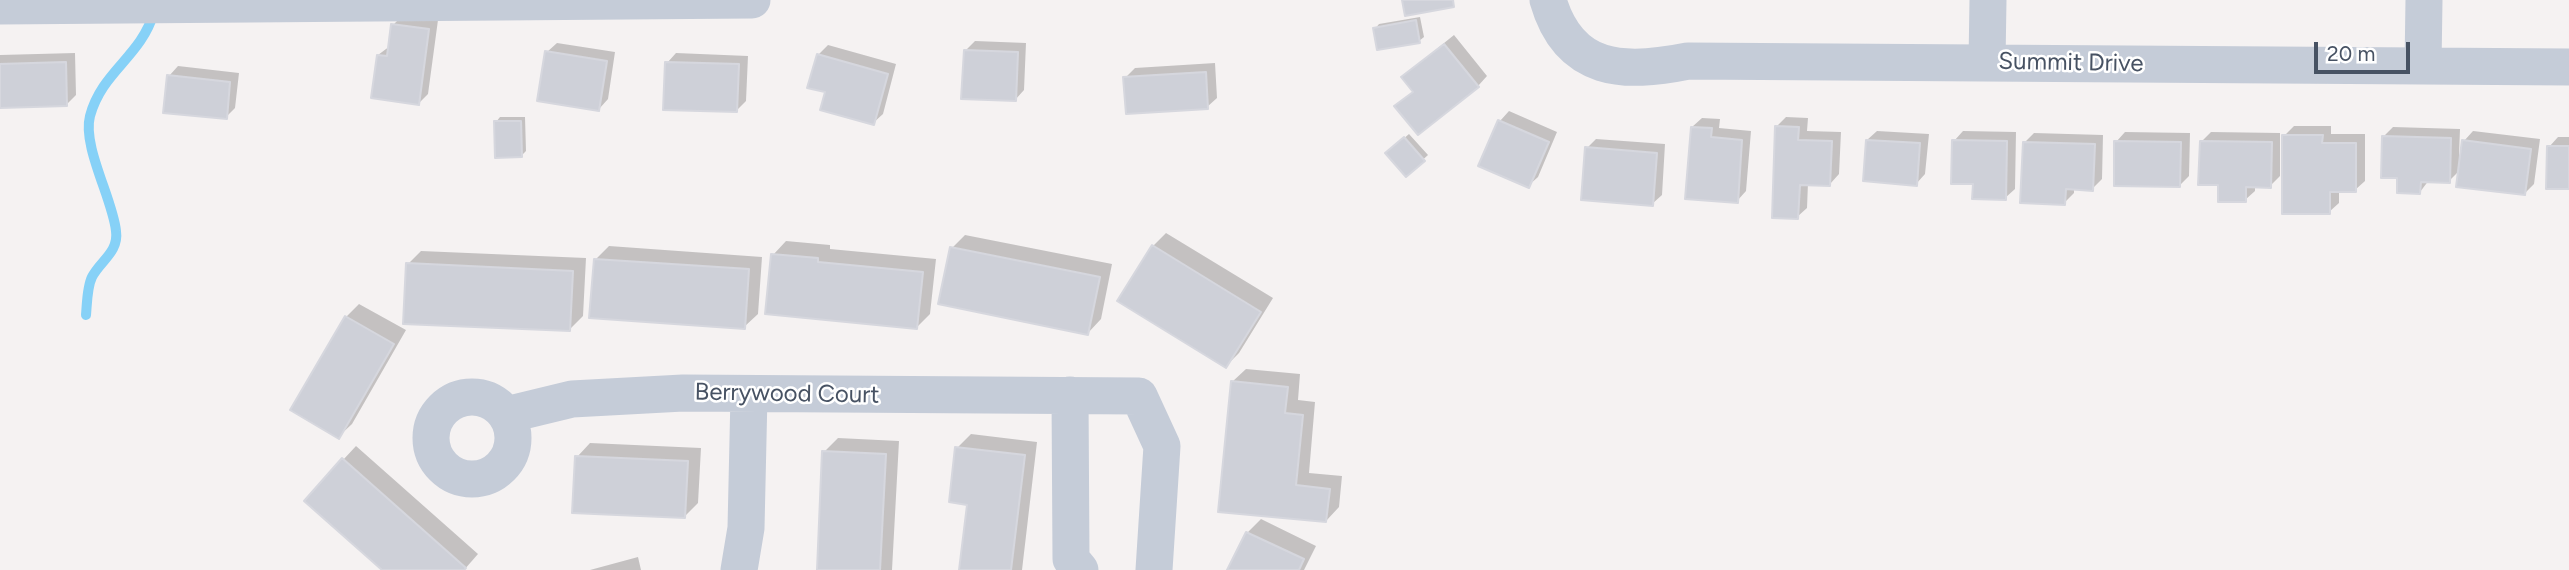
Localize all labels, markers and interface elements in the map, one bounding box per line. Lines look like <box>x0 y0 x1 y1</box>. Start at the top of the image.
scale bar <box>2317 28 2413 72</box>
text: 20 m <box>2327 41 2375 66</box>
street label: Summit Drive <box>1998 47 2144 79</box>
street label: Berrywood Court <box>694 378 880 410</box>

